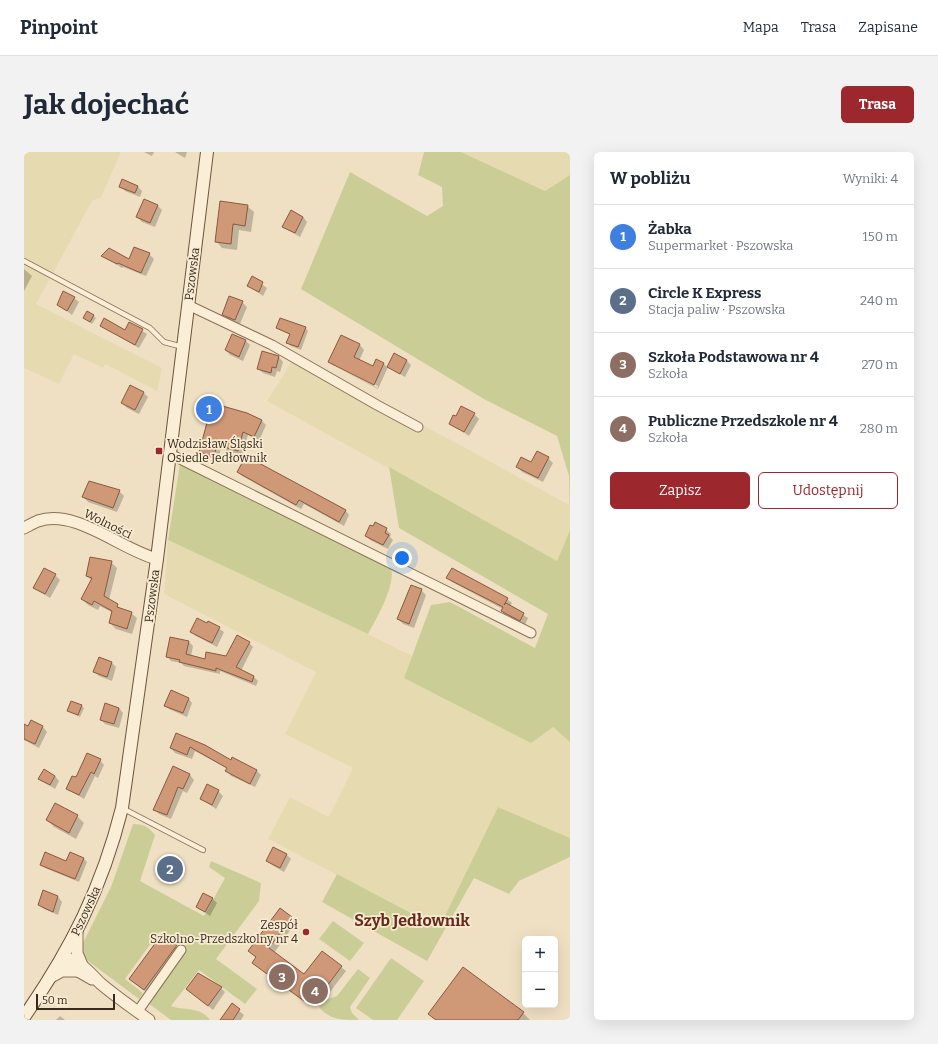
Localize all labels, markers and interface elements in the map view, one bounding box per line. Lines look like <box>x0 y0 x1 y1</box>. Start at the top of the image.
text: Pinpoint <box>20 16 98 39</box>
text: Mapa <box>743 19 779 36</box>
text: Trasa <box>801 19 836 36</box>
text: Zapisane <box>858 19 918 36</box>
button: Trasa <box>841 86 914 123</box>
text: Jak dojechać <box>24 88 189 121</box>
text: W pobliżu <box>610 168 691 189</box>
text: Wyniki: 4 <box>843 171 898 186</box>
text: Żabka <box>648 220 692 238</box>
text: 1 <box>620 229 626 244</box>
text: 150 m <box>862 229 898 244</box>
text: Supermarket · Pszowska <box>648 238 793 253</box>
street label: Pszowska <box>182 246 202 301</box>
text: Circle K Express <box>648 284 762 302</box>
text: 2 <box>619 293 627 308</box>
text: 240 m <box>860 293 898 308</box>
text: Stacja paliw · Pszowska <box>648 302 785 317</box>
text: Szkoła Podstawowa nr 4 <box>648 348 819 366</box>
text: 3 <box>619 357 627 372</box>
text: 270 m <box>861 357 898 372</box>
text: Szkoła <box>648 366 688 381</box>
pin: 1 <box>196 394 222 424</box>
text: Publiczne Przedszkole nr 4 <box>648 412 838 430</box>
text: 4 <box>619 421 627 436</box>
text: 280 m <box>860 421 898 436</box>
text: Szkoła <box>648 430 688 445</box>
place label: Wodzisław Śląski Osiedle Jedłownik <box>167 436 267 465</box>
marker: Wodzisław Śląski Osiedle Jedłownik <box>154 446 164 456</box>
button: Zapisz <box>610 472 750 509</box>
button: Udostępnij <box>758 472 898 509</box>
street label: Wolności <box>82 506 135 542</box>
your location <box>392 548 412 568</box>
street label: Pszowska <box>142 568 162 623</box>
pin: 2 <box>157 854 183 884</box>
street label: Pszowska <box>68 884 104 938</box>
district label: Szyb Jedłownik <box>354 911 470 930</box>
place label: Zespół Szkolno-Przedszkolny nr 4 <box>150 918 298 946</box>
marker: Zespół Szkolno-Przedszkolny nr 4 <box>301 927 311 937</box>
map controls <box>522 936 558 1008</box>
button: + <box>522 936 558 972</box>
pin: 3 <box>269 962 295 992</box>
button: − <box>522 972 558 1008</box>
pin: 4 <box>302 976 328 1006</box>
scale bar <box>36 992 115 1011</box>
text: 50 m <box>42 994 68 1007</box>

